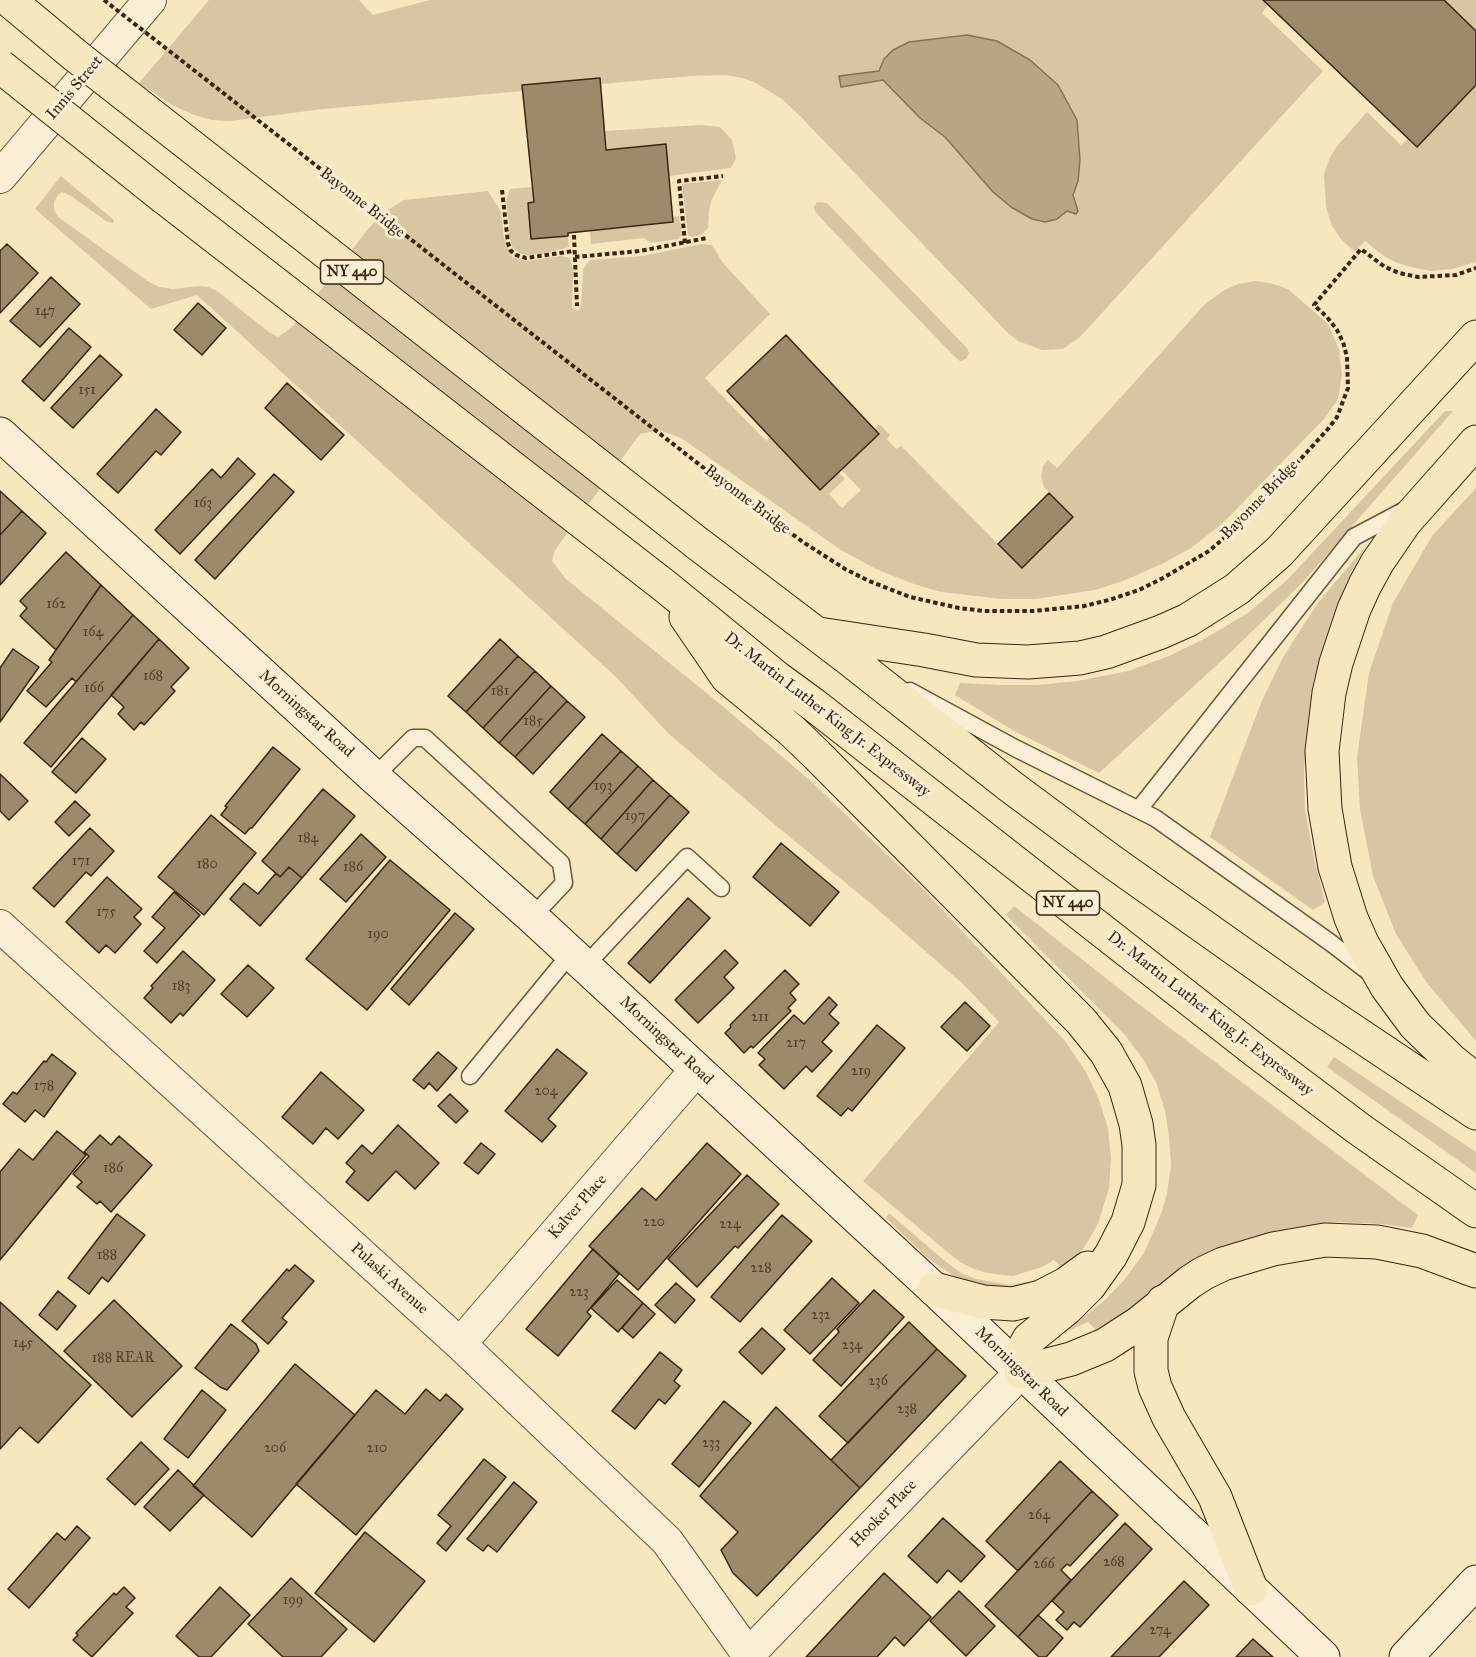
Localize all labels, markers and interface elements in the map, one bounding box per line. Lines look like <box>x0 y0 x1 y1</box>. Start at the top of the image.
street label: Innis Street <box>43 52 107 124</box>
street label: Bayonne Bridge <box>315 164 409 242</box>
road number: NY 440 <box>320 260 384 284</box>
house number: 147 <box>35 304 55 320</box>
house number: 151 <box>78 383 96 399</box>
street label: Bayonne Bridge <box>1217 456 1303 544</box>
street label: Bayonne Bridge <box>700 461 794 539</box>
house number: 163 <box>194 496 212 512</box>
house number: 162 <box>46 597 66 613</box>
house number: 164 <box>83 625 103 641</box>
street label: Dr. Martin Luther King Jr. Expressway <box>720 628 934 802</box>
street label: Morningstar Road <box>254 666 358 762</box>
house number: 168 <box>143 669 163 685</box>
house number: 166 <box>84 681 104 697</box>
house number: 181 <box>491 684 509 700</box>
house number: 185 <box>523 714 543 730</box>
house number: 193 <box>594 779 612 795</box>
house number: 197 <box>625 809 645 825</box>
house number: 184 <box>298 831 318 847</box>
house number: 171 <box>72 854 90 870</box>
house number: 180 <box>196 857 218 873</box>
house number: 186 <box>343 860 363 876</box>
road number: NY 440 <box>1036 891 1100 915</box>
house number: 175 <box>96 905 116 921</box>
house number: 190 <box>367 927 389 943</box>
street label: Dr. Martin Luther King Jr. Expressway <box>1103 927 1317 1101</box>
house number: 183 <box>172 979 190 995</box>
street label: Morningstar Road <box>615 993 717 1089</box>
house number: 211 <box>751 1010 769 1026</box>
house number: 217 <box>786 1036 806 1052</box>
house number: 219 <box>851 1064 871 1080</box>
house number: 178 <box>34 1079 54 1095</box>
house number: 204 <box>535 1084 557 1100</box>
house number: 186 <box>103 1161 123 1177</box>
street label: Kalver Place <box>545 1171 611 1243</box>
house number: 220 <box>643 1215 665 1231</box>
house number: 224 <box>719 1217 741 1233</box>
street label: Pulaski Avenue <box>346 1239 432 1319</box>
house number: 188 <box>97 1248 117 1264</box>
house number: 228 <box>750 1261 772 1277</box>
house number: 223 <box>569 1285 589 1301</box>
house number: 232 <box>811 1308 831 1324</box>
street label: Morningstar Road <box>971 1323 1071 1421</box>
house number: 145 <box>13 1336 33 1352</box>
house number: 234 <box>842 1338 862 1354</box>
house number: 188 REAR <box>92 1351 154 1367</box>
house number: 236 <box>868 1374 888 1390</box>
house number: 238 <box>897 1402 917 1418</box>
house number: 233 <box>702 1436 720 1452</box>
house number: 206 <box>264 1441 286 1457</box>
house number: 210 <box>367 1441 387 1457</box>
street label: Hooker Place <box>847 1476 921 1552</box>
house number: 264 <box>1028 1508 1050 1524</box>
house number: 268 <box>1103 1555 1125 1571</box>
house number: 266 <box>1033 1557 1055 1573</box>
house number: 199 <box>283 1593 303 1609</box>
house number: 274 <box>1149 1623 1171 1639</box>

